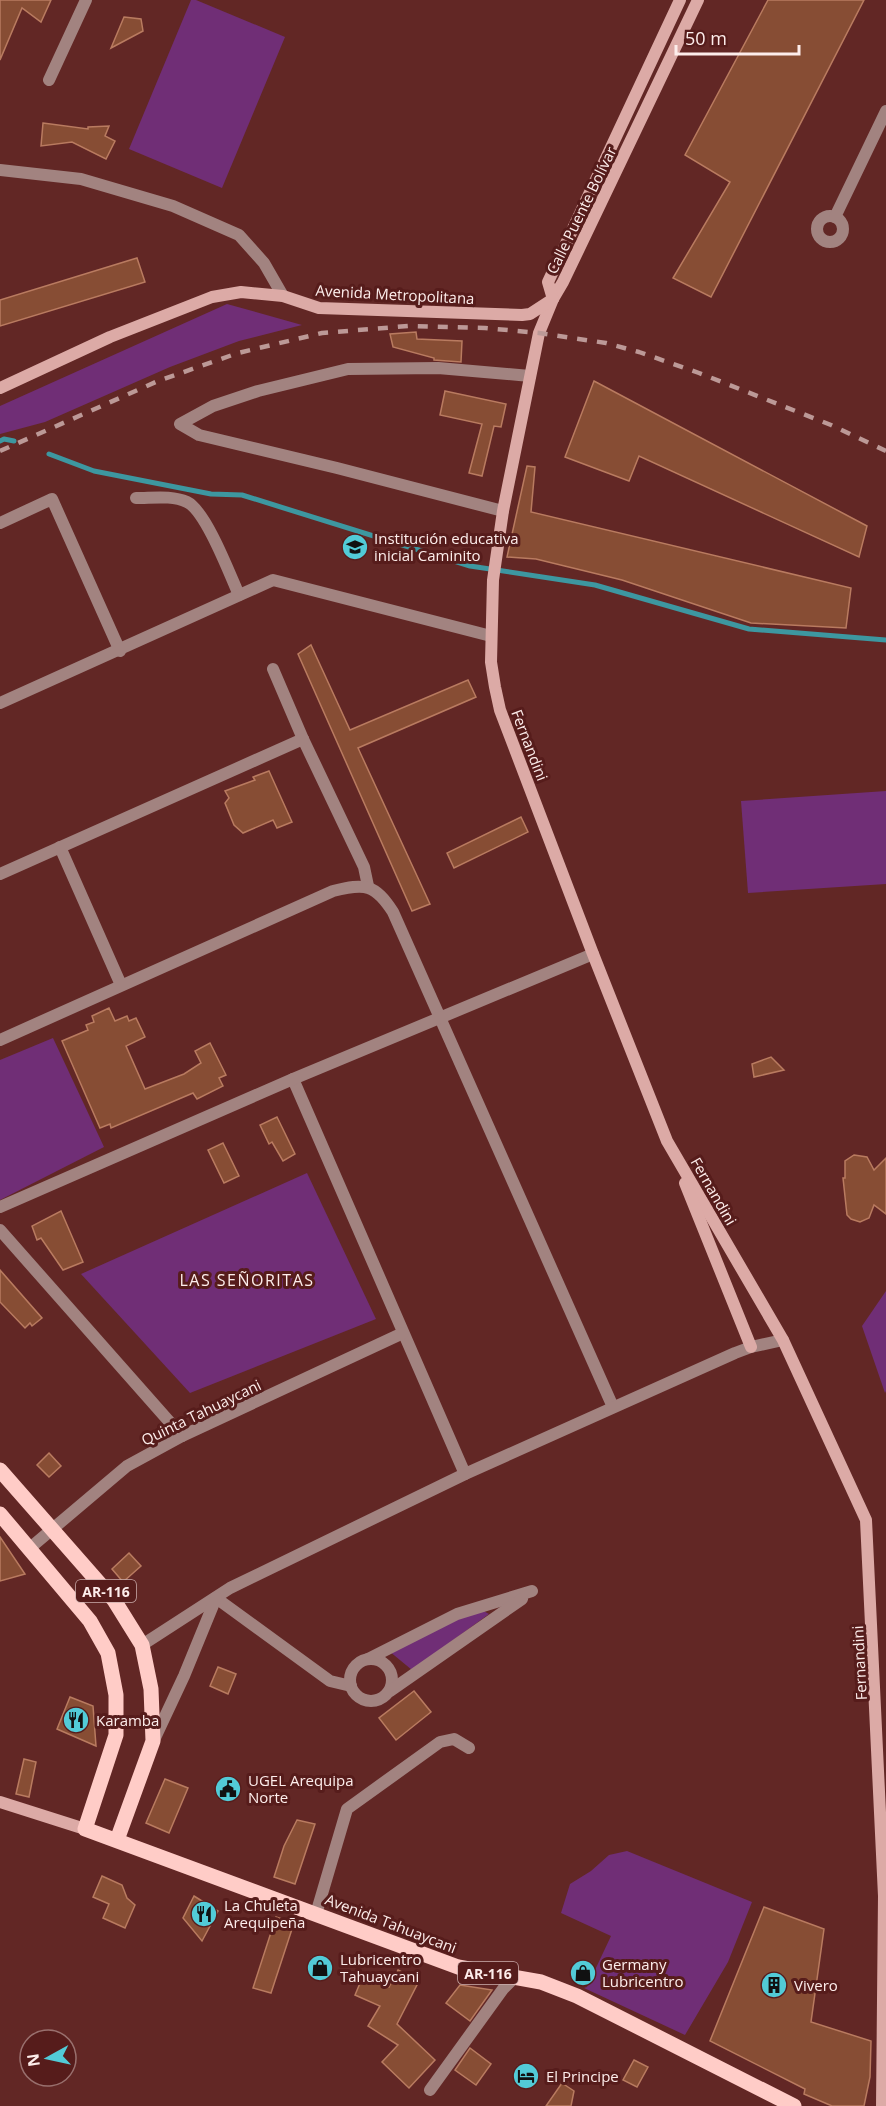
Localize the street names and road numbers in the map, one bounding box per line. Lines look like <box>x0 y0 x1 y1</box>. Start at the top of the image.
street label: Calle Puente Bolívar <box>541 143 621 277</box>
street label: Avenida Metropolitana <box>315 280 475 308</box>
street label: Fernandini <box>507 706 553 784</box>
street label: Fernandini <box>687 1154 741 1228</box>
street label: Quinta Tahuaycani <box>138 1374 264 1450</box>
road number: AR-116 <box>76 1580 136 1602</box>
street label: Fernandini <box>847 1625 871 1701</box>
street label: Avenida Tahuaycani <box>322 1889 460 1957</box>
road number: AR-116 <box>458 1962 518 1984</box>

